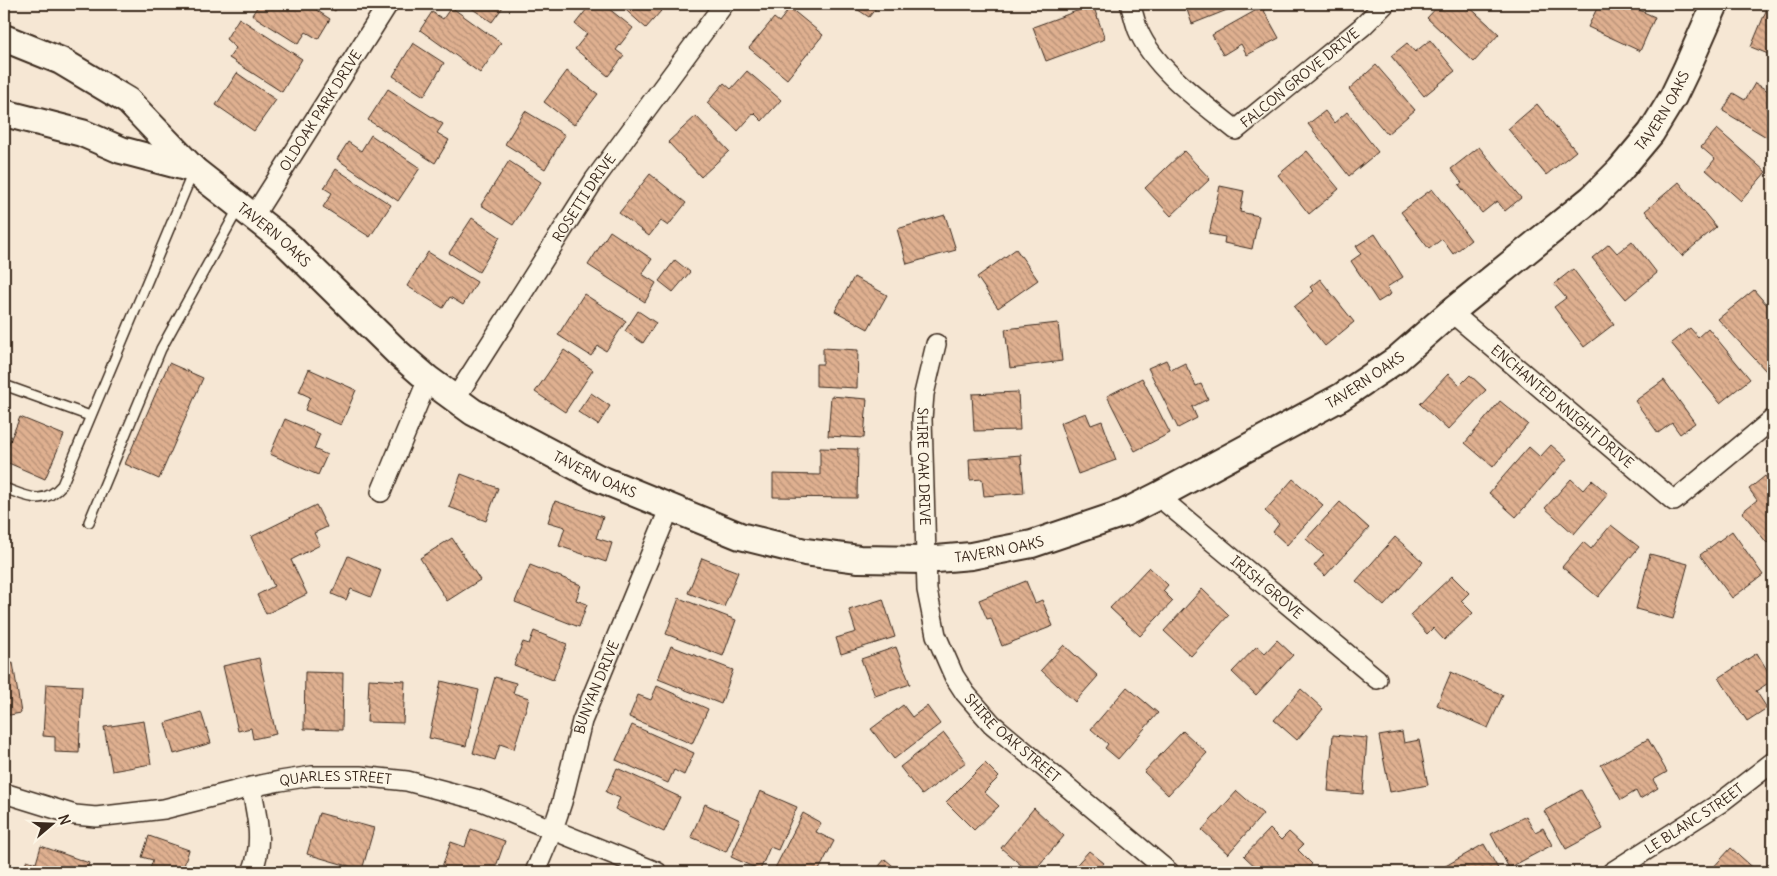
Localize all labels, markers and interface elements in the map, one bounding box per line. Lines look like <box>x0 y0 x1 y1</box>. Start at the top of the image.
street label: FALCON GROVE DRIVE <box>1237 24 1363 132</box>
street label: OLDOAK PARK DRIVE <box>275 47 366 175</box>
street label: TAVERN OAKS <box>1631 68 1693 154</box>
street label: ROSETTI DRIVE <box>548 150 620 245</box>
street label: TAVERN OAKS <box>234 199 314 271</box>
street label: ENCHANTED KNIGHT DRIVE <box>1487 341 1637 472</box>
street label: TAVERN OAKS <box>1323 348 1408 412</box>
street label: SHIRE OAK DRIVE <box>913 407 934 526</box>
street label: TAVERN OAKS <box>550 447 640 502</box>
street label: TAVERN OAKS <box>954 532 1046 566</box>
street label: IRISH GROVE <box>1227 552 1307 623</box>
street label: BUNYAN DRIVE <box>570 638 623 736</box>
street label: SHIRE OAK STREET <box>961 690 1064 786</box>
street label: QUARLES STREET <box>278 767 392 790</box>
street label: LE BLANC STREET <box>1641 779 1747 858</box>
north arrow <box>28 798 78 848</box>
text: N <box>54 812 74 827</box>

